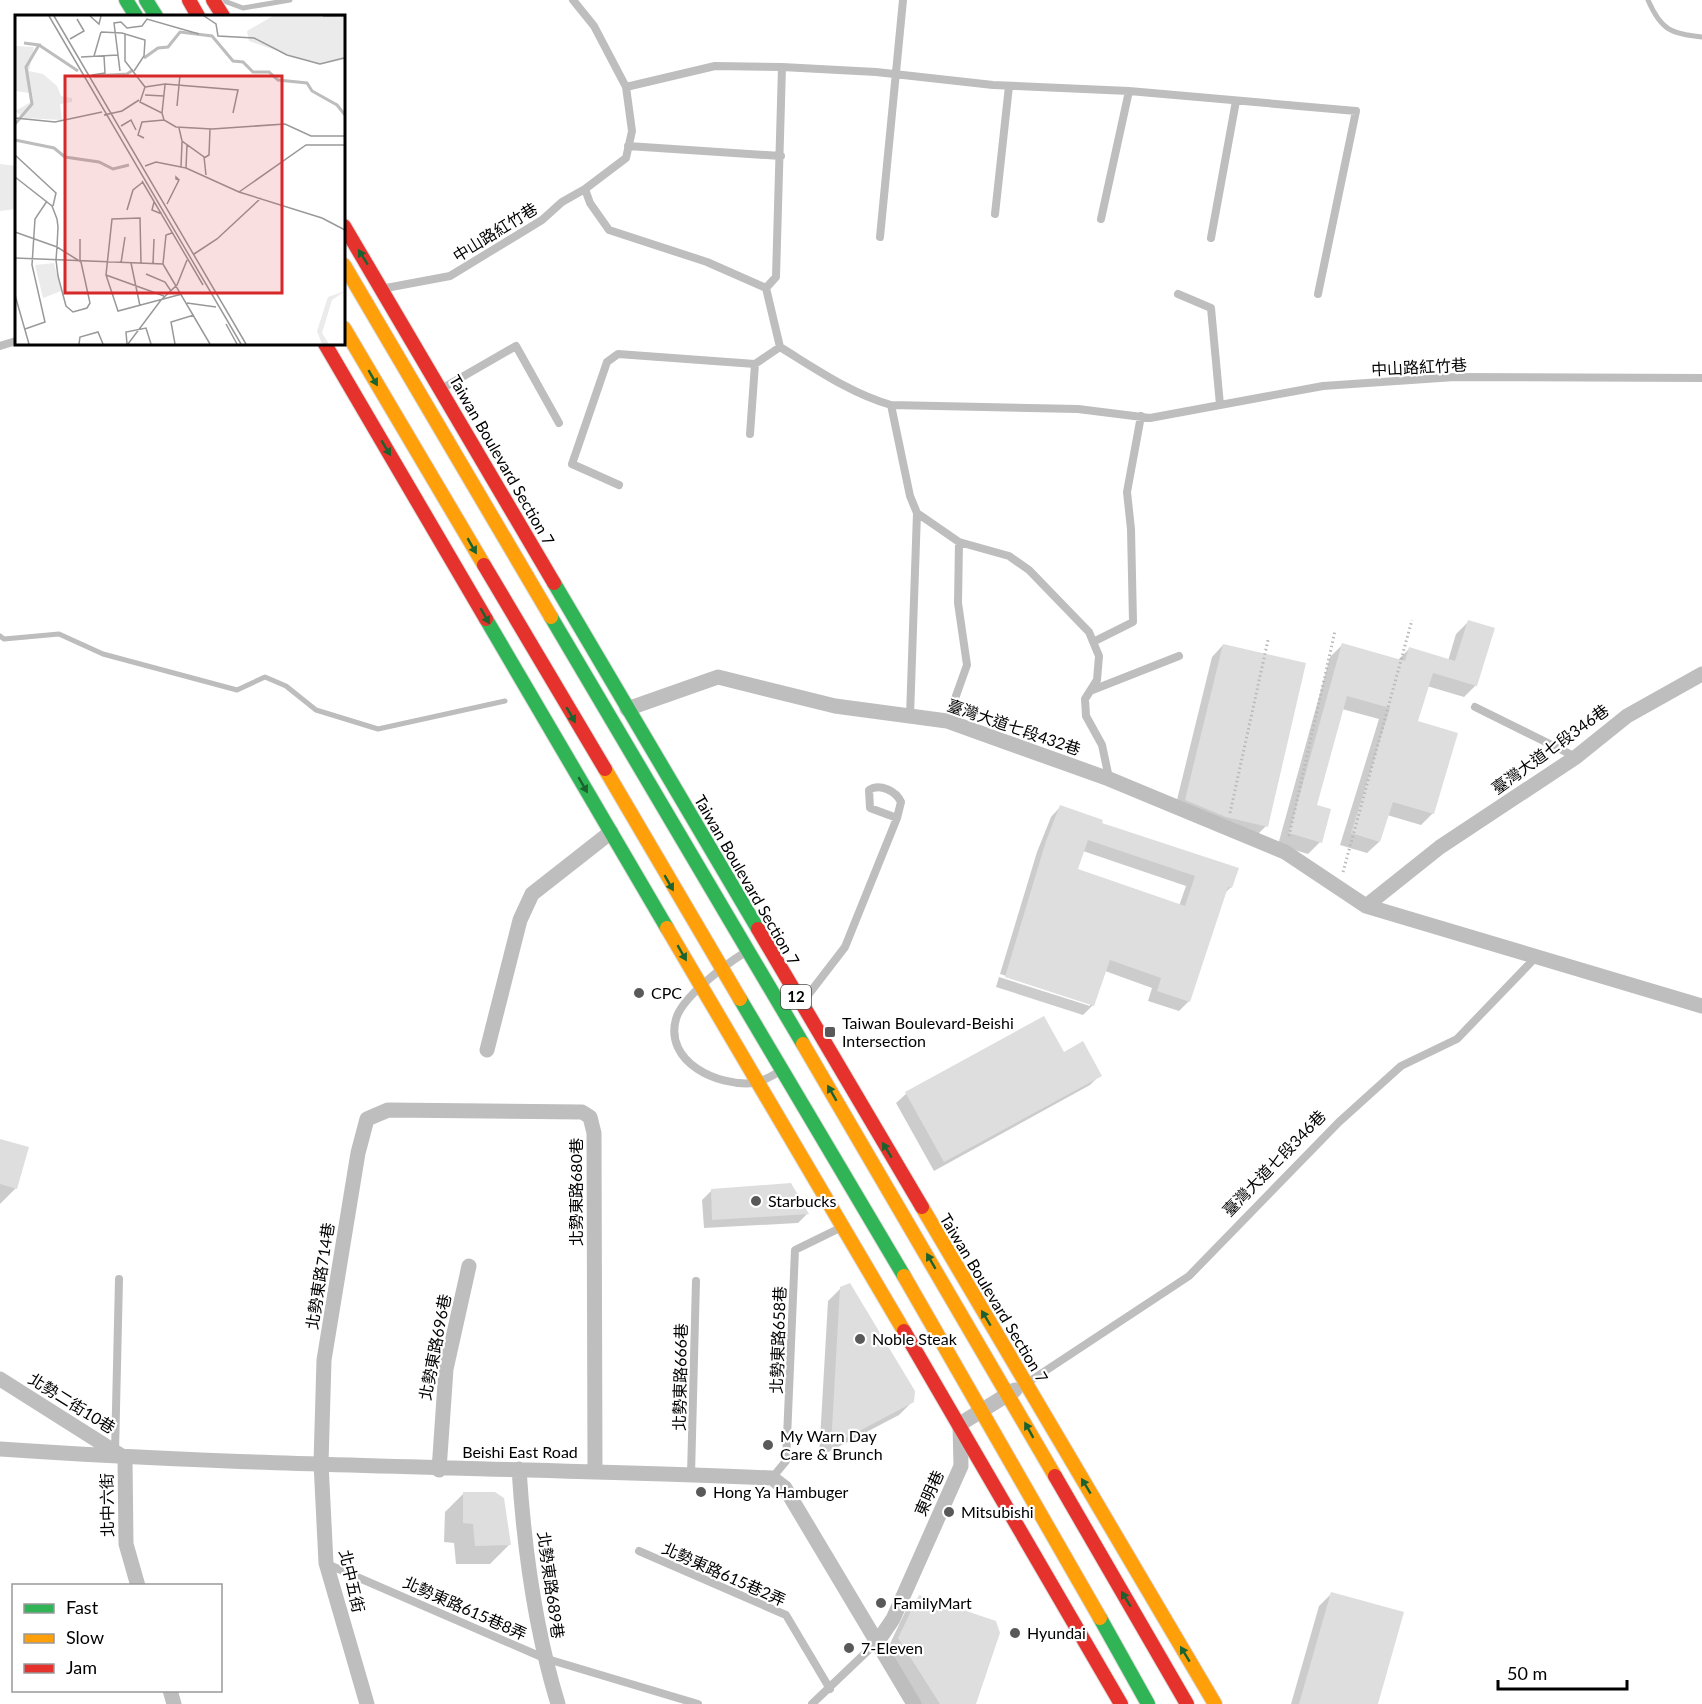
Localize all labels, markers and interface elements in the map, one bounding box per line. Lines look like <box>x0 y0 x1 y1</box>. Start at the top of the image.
inset map <box>15 15 345 345</box>
street label: 中山路紅竹巷 <box>449 198 540 265</box>
one-way arrow <box>358 249 369 265</box>
street label: 中山路紅竹巷 <box>1371 355 1467 379</box>
one-way arrow <box>368 370 378 387</box>
street label: Taiwan Boulevard Section 7 <box>446 371 559 548</box>
one-way arrow <box>381 440 392 456</box>
one-way arrow <box>467 538 477 555</box>
one-way arrow <box>480 608 490 625</box>
street label: 臺灣大道七段432巷 <box>945 695 1083 758</box>
street label: 臺灣大道七段346巷 <box>1488 700 1612 797</box>
one-way arrow <box>565 706 575 723</box>
one-way arrow <box>578 777 589 793</box>
street label: Taiwan Boulevard Section 7 <box>691 791 804 968</box>
one-way arrow <box>664 875 675 891</box>
one-way arrow <box>677 945 687 962</box>
place label: CPC <box>651 983 682 1002</box>
road number: 12 <box>781 985 811 1009</box>
marker: CPC <box>632 986 646 1000</box>
place label: Taiwan Boulevard-Beishi Intersection <box>842 1013 1014 1050</box>
marker: Taiwan Boulevard-Beishi Intersection <box>823 1025 837 1039</box>
one-way arrow <box>827 1085 837 1102</box>
street label: 臺灣大道七段346巷 <box>1218 1106 1329 1220</box>
street label: 北勢東路680巷 <box>566 1138 585 1246</box>
one-way arrow <box>882 1141 892 1158</box>
place label: Starbucks <box>768 1191 836 1210</box>
marker: Starbucks <box>749 1194 763 1208</box>
street label: Taiwan Boulevard Section 7 <box>936 1210 1052 1386</box>
street label: 北勢東路714巷 <box>302 1221 337 1331</box>
one-way arrow <box>926 1253 936 1270</box>
street label: 北勢東路658巷 <box>766 1286 789 1394</box>
street label: 北勢東路696巷 <box>415 1292 454 1402</box>
one-way arrow <box>981 1310 992 1326</box>
street label: 北勢東路666巷 <box>669 1323 690 1431</box>
place label: Noble Steak <box>872 1329 958 1348</box>
marker: Noble Steak <box>853 1332 867 1346</box>
street label: 北勢二街10巷 <box>25 1368 119 1437</box>
one-way arrow <box>1024 1421 1034 1438</box>
place label: My Warn Day Care & Brunch <box>780 1426 883 1463</box>
marker: My Warn Day Care & Brunch <box>761 1438 775 1452</box>
street label: Beishi East Road <box>462 1442 578 1461</box>
street label: 東明巷 <box>910 1467 947 1519</box>
street label: 北中六街 <box>96 1473 117 1537</box>
one-way arrow <box>1080 1478 1091 1494</box>
place label: Hong Ya Hambuger <box>713 1482 849 1501</box>
marker: Hong Ya Hambuger <box>694 1485 708 1499</box>
place label: Mitsubishi <box>961 1502 1034 1521</box>
marker: Mitsubishi <box>942 1505 956 1519</box>
street label: 北勢東路689巷 <box>535 1530 568 1640</box>
street label: 北勢東路615巷2弄 <box>660 1538 789 1609</box>
street label: 北中五街 <box>336 1548 369 1614</box>
street label: 北勢東路615巷8弄 <box>401 1572 530 1643</box>
legend <box>12 1584 222 1692</box>
one-way arrow <box>1120 1591 1131 1607</box>
place label: FamilyMart <box>893 1593 972 1612</box>
text: Fast <box>66 1596 99 1618</box>
marker: FamilyMart <box>874 1596 888 1610</box>
place label: Hyundai <box>1027 1623 1086 1642</box>
text: Slow <box>66 1626 104 1648</box>
marker: Hyundai <box>1008 1626 1022 1640</box>
place label: 7-Eleven <box>861 1638 923 1657</box>
marker: 7-Eleven <box>842 1641 856 1655</box>
one-way arrow <box>1180 1645 1190 1662</box>
scale bar <box>1498 1653 1627 1691</box>
text: Jam <box>66 1656 97 1678</box>
text: 50 m <box>1507 1662 1547 1684</box>

